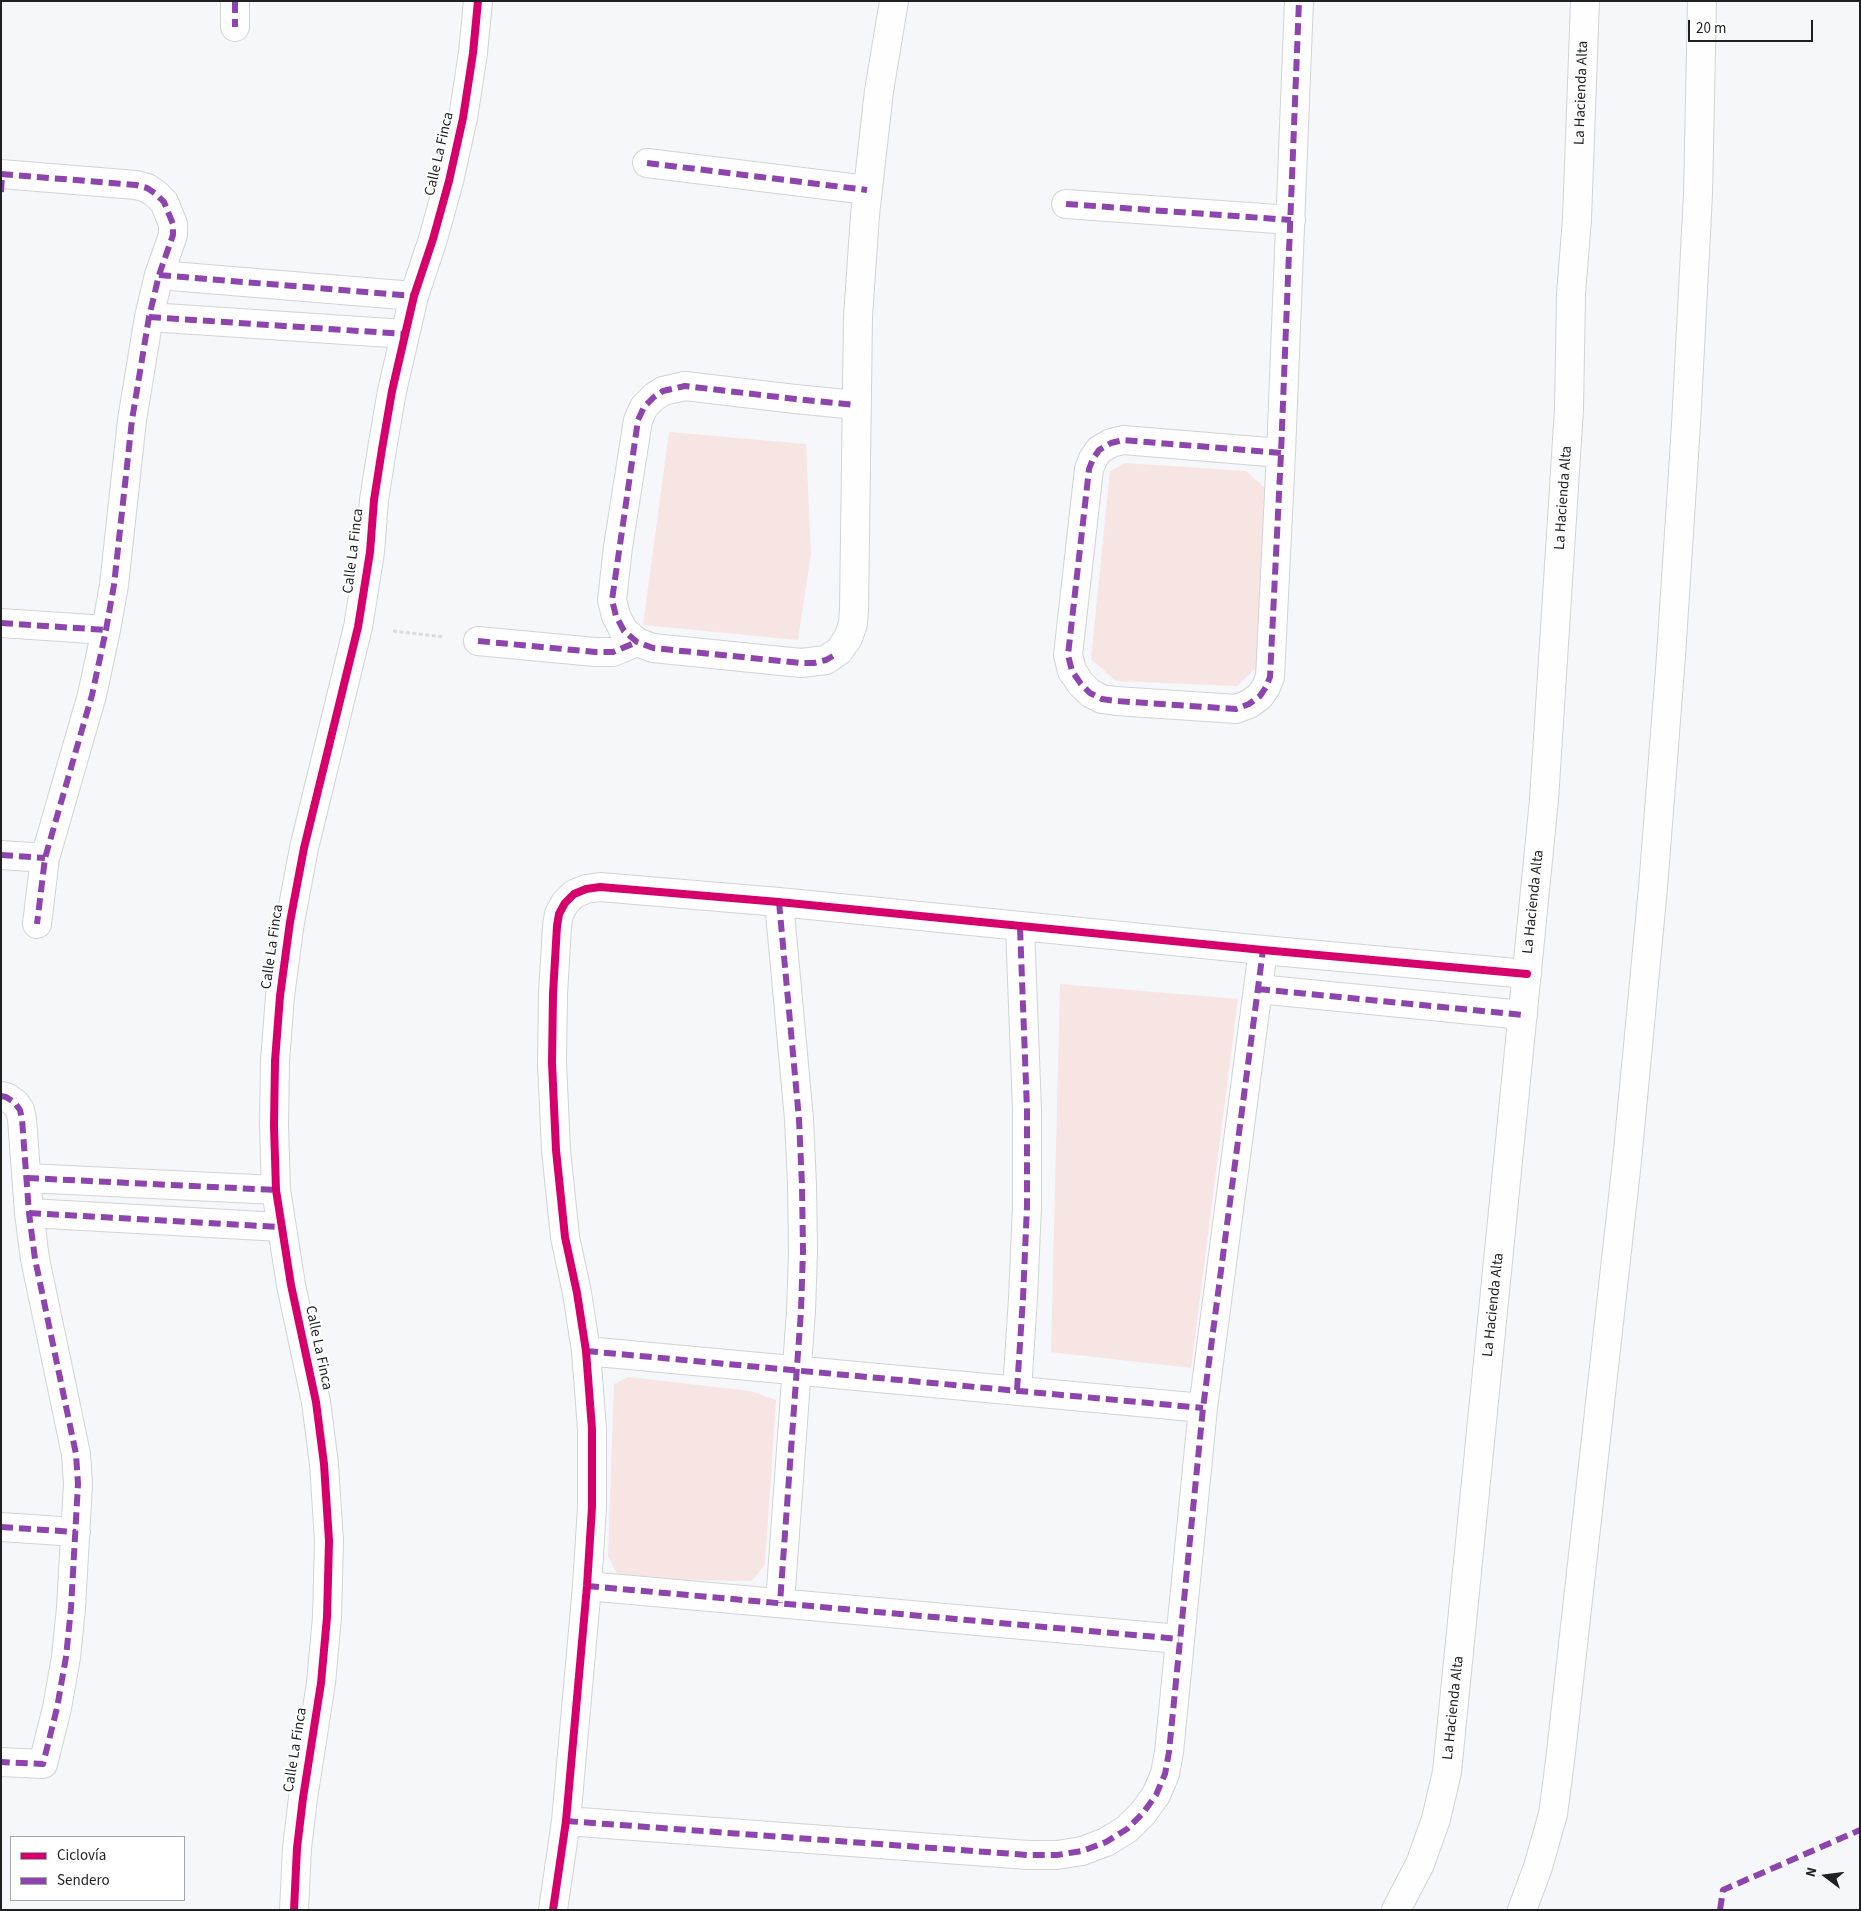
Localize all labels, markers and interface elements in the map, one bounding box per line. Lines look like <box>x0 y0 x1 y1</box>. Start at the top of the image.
scale bar <box>1691 10 1816 42</box>
text: 20 m <box>1696 18 1726 39</box>
street label: La Hacienda Alta <box>1571 40 1593 146</box>
street label: Calle La Finca <box>422 110 458 198</box>
street label: La Hacienda Alta <box>1551 445 1577 551</box>
street label: Calle La Finca <box>340 507 368 595</box>
street label: La Hacienda Alta <box>1520 849 1548 955</box>
street label: Calle La Finca <box>258 903 288 991</box>
street label: La Hacienda Alta <box>1480 1252 1508 1358</box>
street label: Calle La Finca <box>300 1304 336 1392</box>
street label: La Hacienda Alta <box>1440 1655 1468 1761</box>
street label: Calle La Finca <box>280 1706 312 1794</box>
legend <box>10 1836 185 1901</box>
text: Ciclovía <box>57 1845 106 1866</box>
north arrow <box>1801 1851 1851 1901</box>
text: N <box>1801 1865 1822 1879</box>
text: Sendero <box>57 1870 110 1891</box>

